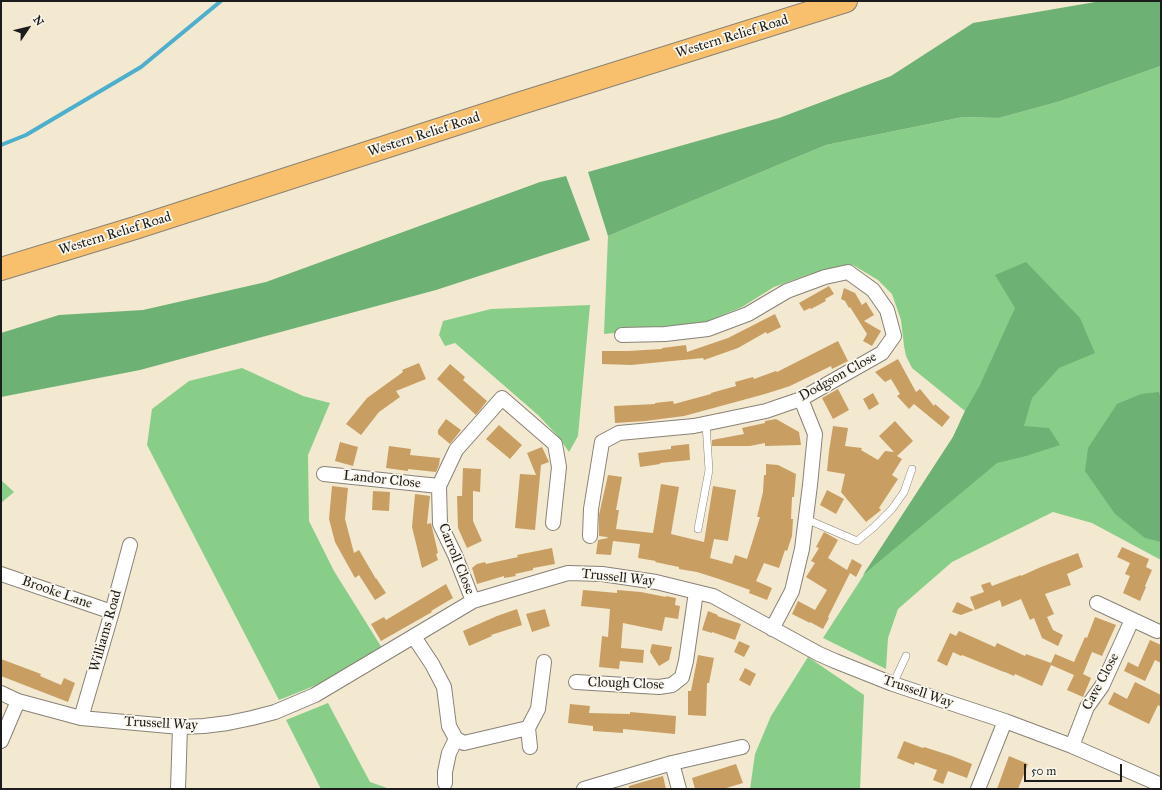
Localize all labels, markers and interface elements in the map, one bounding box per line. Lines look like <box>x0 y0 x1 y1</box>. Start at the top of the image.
north arrow <box>8 8 48 48</box>
street label: Western Relief Road <box>674 12 790 62</box>
text: N <box>30 13 46 28</box>
street label: Western Relief Road <box>366 109 482 161</box>
street label: Western Relief Road <box>57 209 173 259</box>
street label: Dodgson Close <box>796 349 880 405</box>
street label: Landor Close <box>343 468 421 492</box>
street label: Carroll Close <box>434 521 478 597</box>
street label: Trussell Way <box>581 566 655 590</box>
street label: Brooke Lane <box>20 573 94 613</box>
street label: Williams Road <box>86 588 126 674</box>
street label: Cave Close <box>1079 651 1123 713</box>
street label: Trussell Way <box>880 672 956 712</box>
street label: Clough Close <box>587 674 665 694</box>
street label: Trussell Way <box>124 714 198 734</box>
scale bar <box>1026 756 1124 782</box>
text: 50 m <box>1031 764 1056 778</box>

